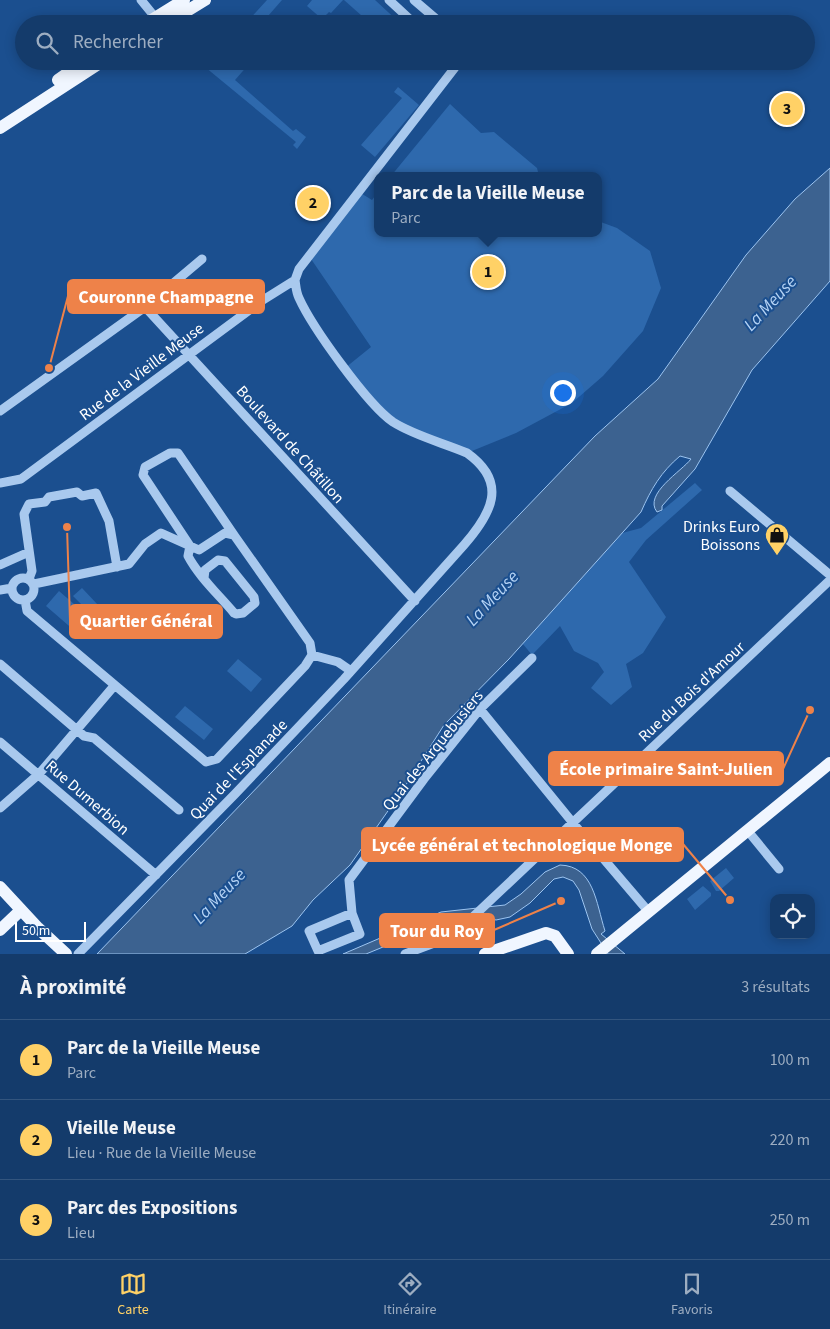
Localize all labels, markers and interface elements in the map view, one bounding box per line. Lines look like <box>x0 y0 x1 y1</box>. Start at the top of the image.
search box <box>15 15 815 70</box>
icon: search <box>33 29 61 57</box>
text: Rechercher <box>73 29 163 56</box>
pin: 3 <box>771 90 803 128</box>
popup <box>374 172 602 237</box>
text: Parc de la Vieille Meuse <box>391 180 585 207</box>
pin: 2 <box>297 184 329 222</box>
text: Parc <box>391 207 420 229</box>
pin: 1 <box>472 253 504 291</box>
water label: La Meuse <box>738 270 803 337</box>
callout: Couronne Champagne <box>68 280 264 313</box>
text: Couronne Champagne <box>78 285 254 310</box>
street label: Rue de la Vieille Meuse <box>75 318 208 426</box>
your location <box>550 380 576 406</box>
street label: Boulevard de Châtillon <box>231 381 349 509</box>
place label: Drinks Euro Boissons <box>683 516 760 556</box>
shop icon: Drinks Euro Boissons <box>764 522 790 556</box>
water label: La Meuse <box>460 565 525 632</box>
callout: Quartier Général <box>70 605 222 638</box>
text: Quartier Général <box>80 609 212 634</box>
street label: Rue du Bois d'Amour <box>634 636 750 747</box>
street label: Quai des Arquebusiers <box>377 686 488 816</box>
street label: Quai de l'Esplanade <box>185 714 293 825</box>
callout: École primaire Saint-Julien <box>549 752 783 785</box>
street label: Rue Dumerbion <box>41 755 134 840</box>
text: École primaire Saint-Julien <box>559 757 773 782</box>
callout: Lycée général et technologique Monge <box>362 828 683 861</box>
text: Lycée général et technologique Monge <box>371 833 673 858</box>
water label: La Meuse <box>187 863 252 930</box>
map controls <box>770 894 815 939</box>
button: locate <box>770 894 815 939</box>
callout: Tour du Roy <box>380 914 494 947</box>
scale bar <box>15 919 86 942</box>
text: Tour du Roy <box>390 919 485 944</box>
text: 50 m <box>22 921 50 941</box>
text: À proximité <box>20 972 126 1002</box>
text: 3 résultats <box>741 976 810 998</box>
text: Parc de la Vieille Meuse <box>67 1035 260 1062</box>
text: 1 <box>32 1049 40 1071</box>
text: 100 m <box>770 1049 810 1071</box>
text: Parc <box>67 1062 96 1084</box>
text: Vieille Meuse <box>67 1115 176 1142</box>
text: 2 <box>32 1129 40 1151</box>
text: 220 m <box>770 1129 810 1151</box>
text: Lieu · Rue de la Vieille Meuse <box>67 1142 256 1164</box>
text: Parc des Expositions <box>67 1195 237 1222</box>
text: 3 <box>32 1209 40 1231</box>
text: 250 m <box>770 1209 810 1231</box>
text: Lieu <box>67 1222 95 1244</box>
tab: Carte <box>117 1270 149 1320</box>
tab: Itinéraire <box>383 1270 436 1320</box>
tab: Favoris <box>671 1270 713 1320</box>

